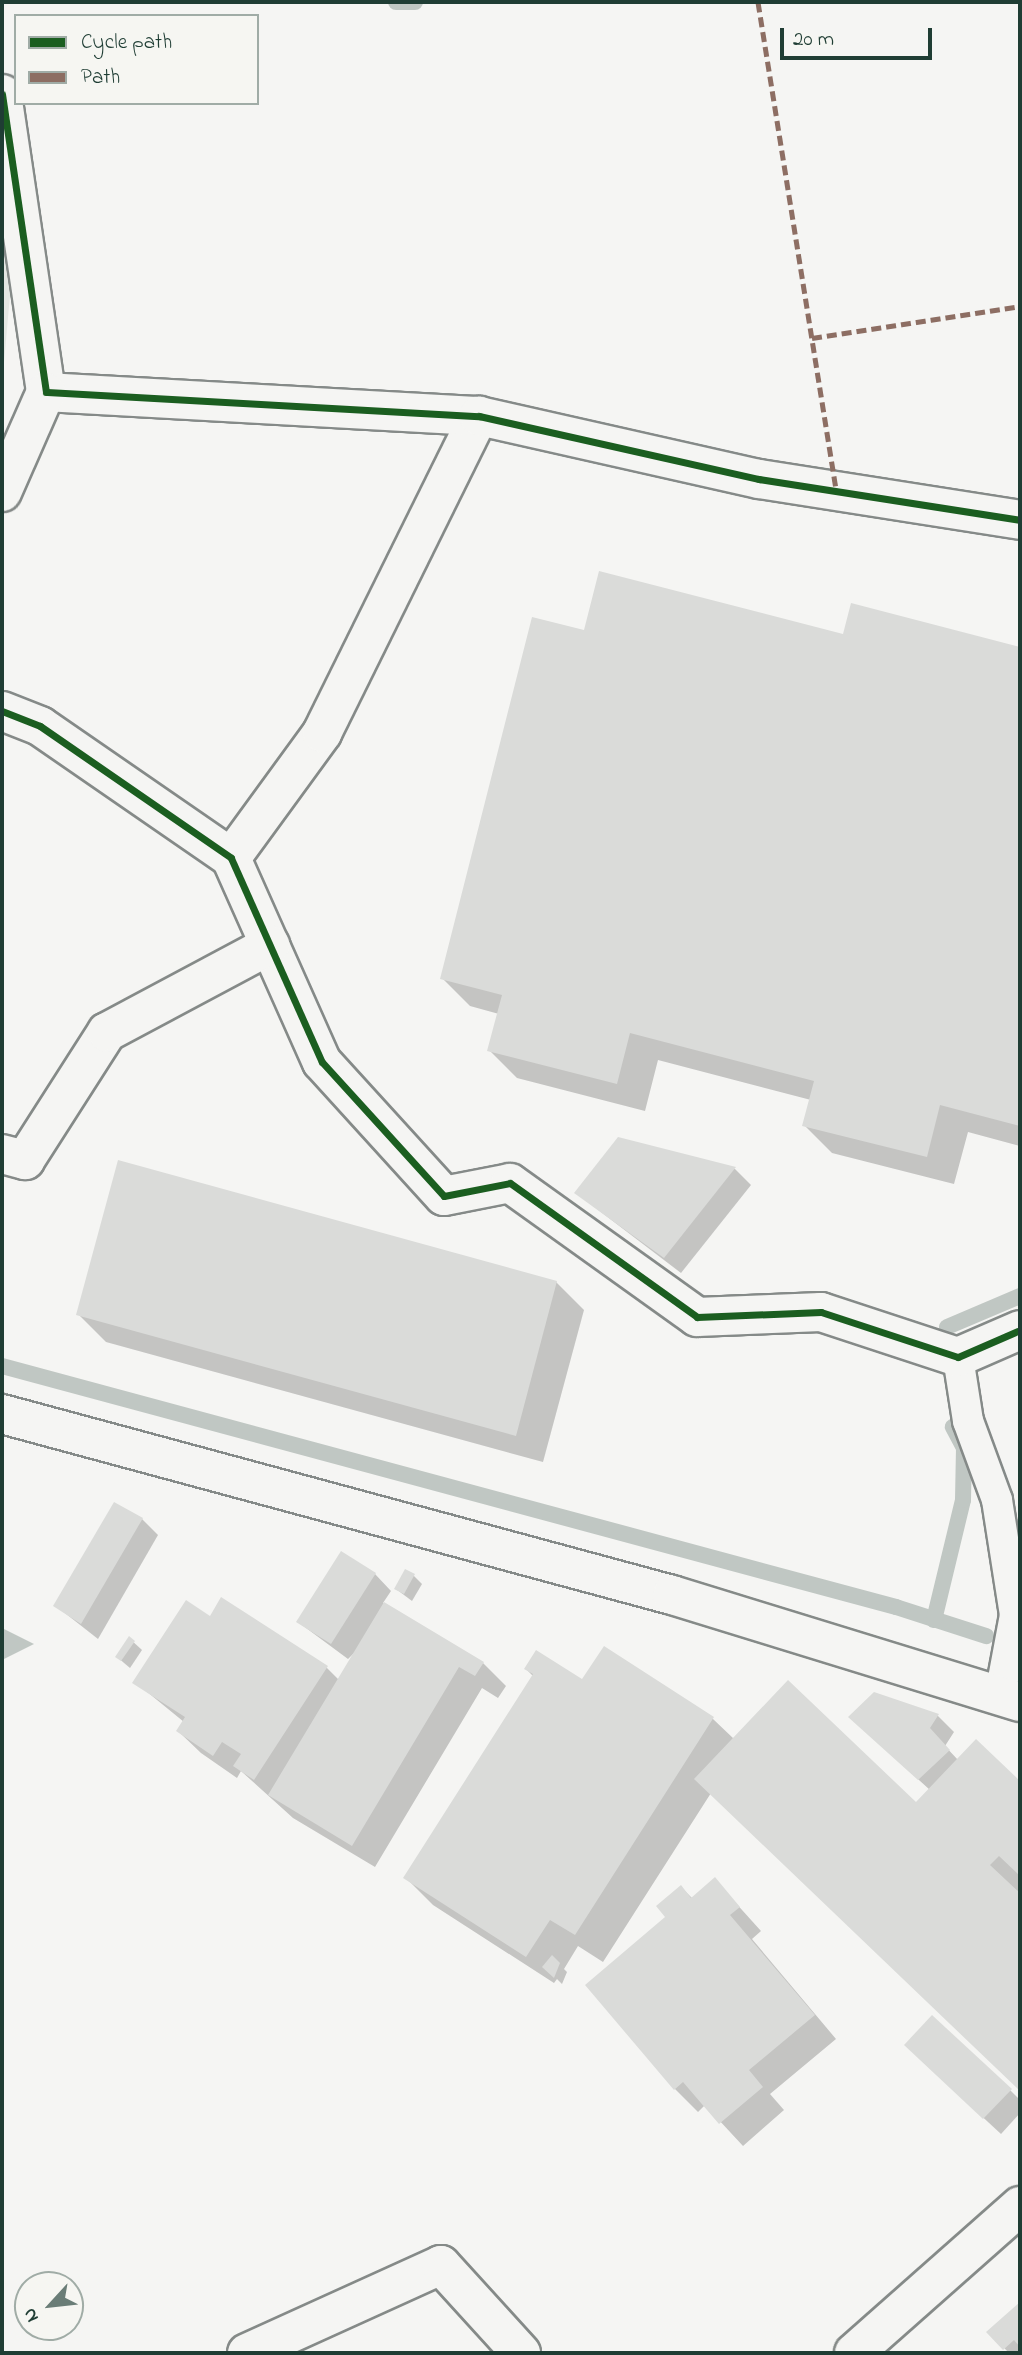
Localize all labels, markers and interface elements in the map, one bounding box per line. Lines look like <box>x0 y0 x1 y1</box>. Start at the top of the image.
legend <box>14 14 259 105</box>
scale bar <box>784 14 936 58</box>
text: 20 m <box>793 25 834 55</box>
text: Cycle path <box>81 28 172 58</box>
text: Path <box>81 63 120 93</box>
north arrow <box>14 2271 84 2341</box>
text: N <box>17 2303 47 2327</box>

